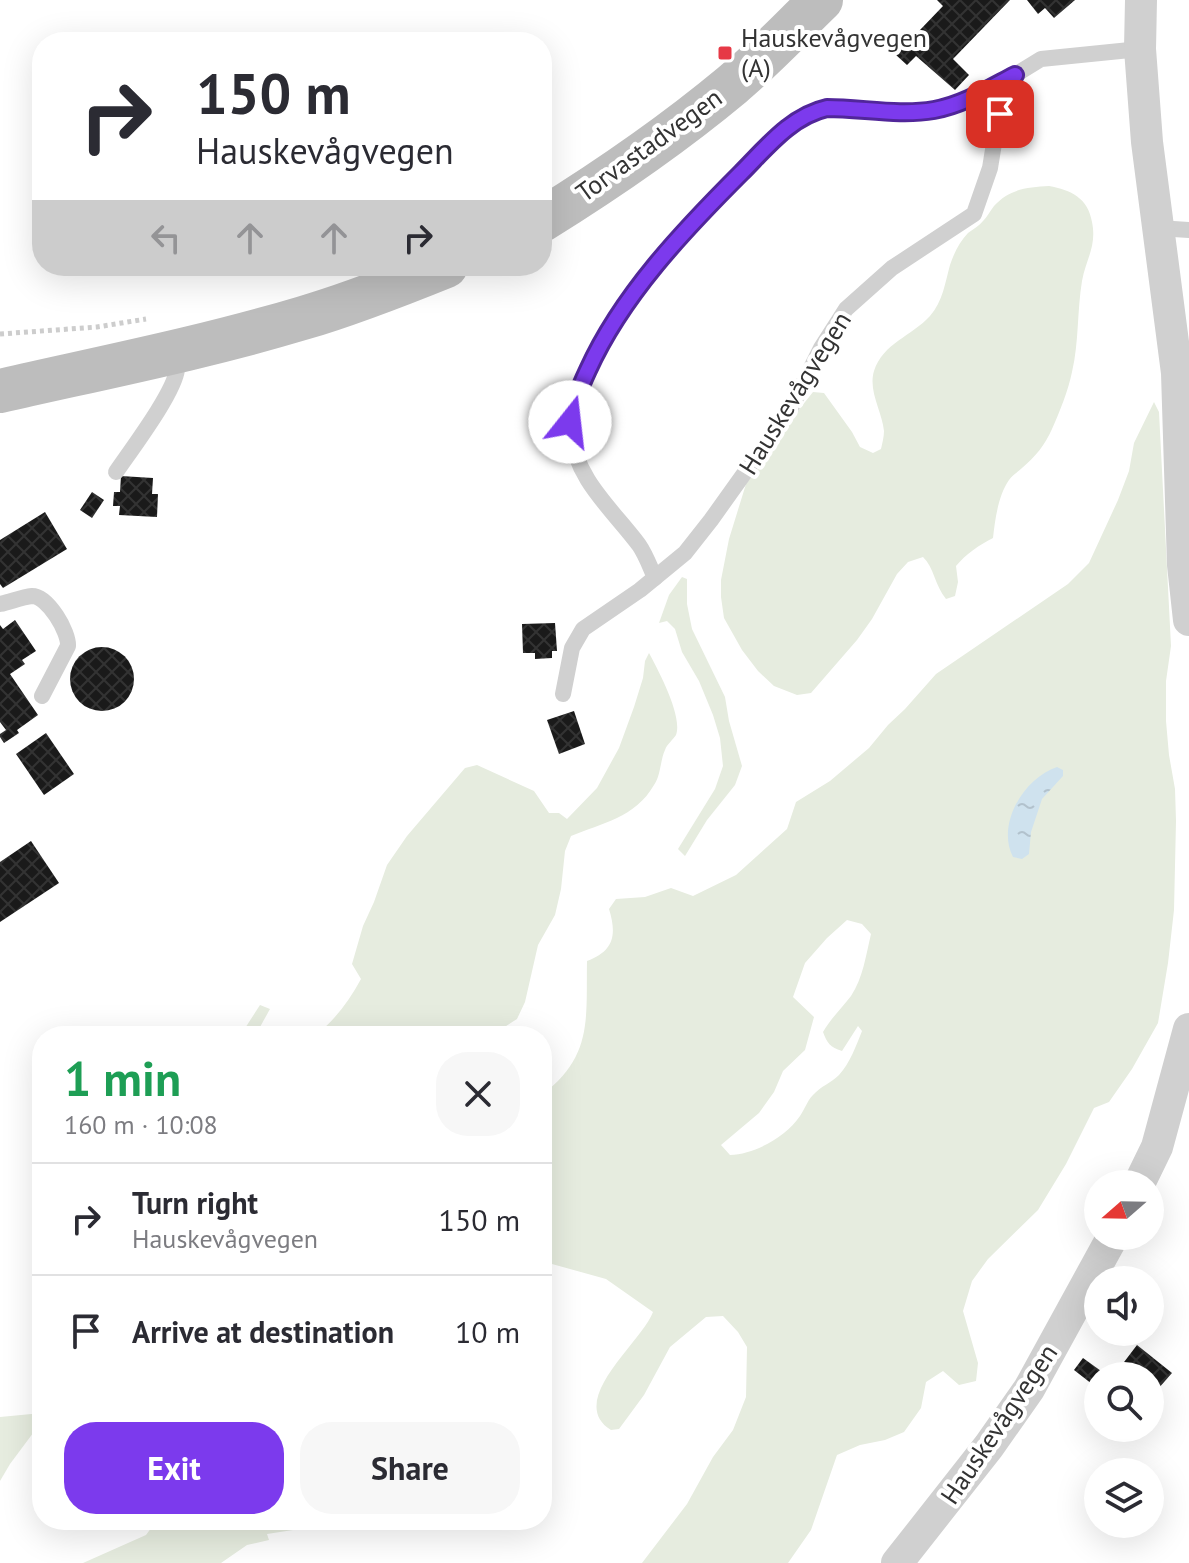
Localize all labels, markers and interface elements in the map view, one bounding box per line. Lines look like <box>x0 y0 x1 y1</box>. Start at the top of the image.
place label: Hauskevågvegen (A) <box>741 21 927 84</box>
marker: Hauskevågvegen (A) <box>716 44 734 62</box>
text: 150 m <box>196 57 351 129</box>
icon: right <box>64 64 168 168</box>
pin <box>966 80 1034 148</box>
street label: Torvastadvegen <box>569 81 728 209</box>
icon: arrive <box>978 92 1022 136</box>
text: Hauskevågvegen <box>196 127 454 174</box>
icon: left <box>144 216 188 260</box>
icon: ahead <box>228 216 272 260</box>
icon: ahead <box>312 216 356 260</box>
icon: right <box>396 216 440 260</box>
street label: Hauskevågvegen <box>731 305 858 480</box>
position arrow <box>528 380 612 464</box>
text: 1 min <box>64 1047 181 1109</box>
button: close <box>436 1052 520 1136</box>
text: 160 m · 10:08 <box>64 1108 218 1141</box>
north arrow <box>1084 1170 1164 1250</box>
map controls <box>1084 1170 1164 1538</box>
text: Turn right <box>132 1183 258 1222</box>
icon: right <box>64 1197 108 1241</box>
text: 150 m <box>439 1200 520 1239</box>
text: Hauskevågvegen <box>132 1222 318 1255</box>
button: sound <box>1084 1266 1164 1346</box>
icon: arrive <box>64 1309 108 1353</box>
text: Arrive at destination <box>132 1312 394 1351</box>
text: 10 m <box>455 1312 520 1351</box>
street label: Hauskevågvegen <box>933 1337 1064 1510</box>
button: search <box>1084 1362 1164 1442</box>
button: Exit <box>64 1422 284 1514</box>
button: Share <box>300 1422 520 1514</box>
button: layers <box>1084 1458 1164 1538</box>

